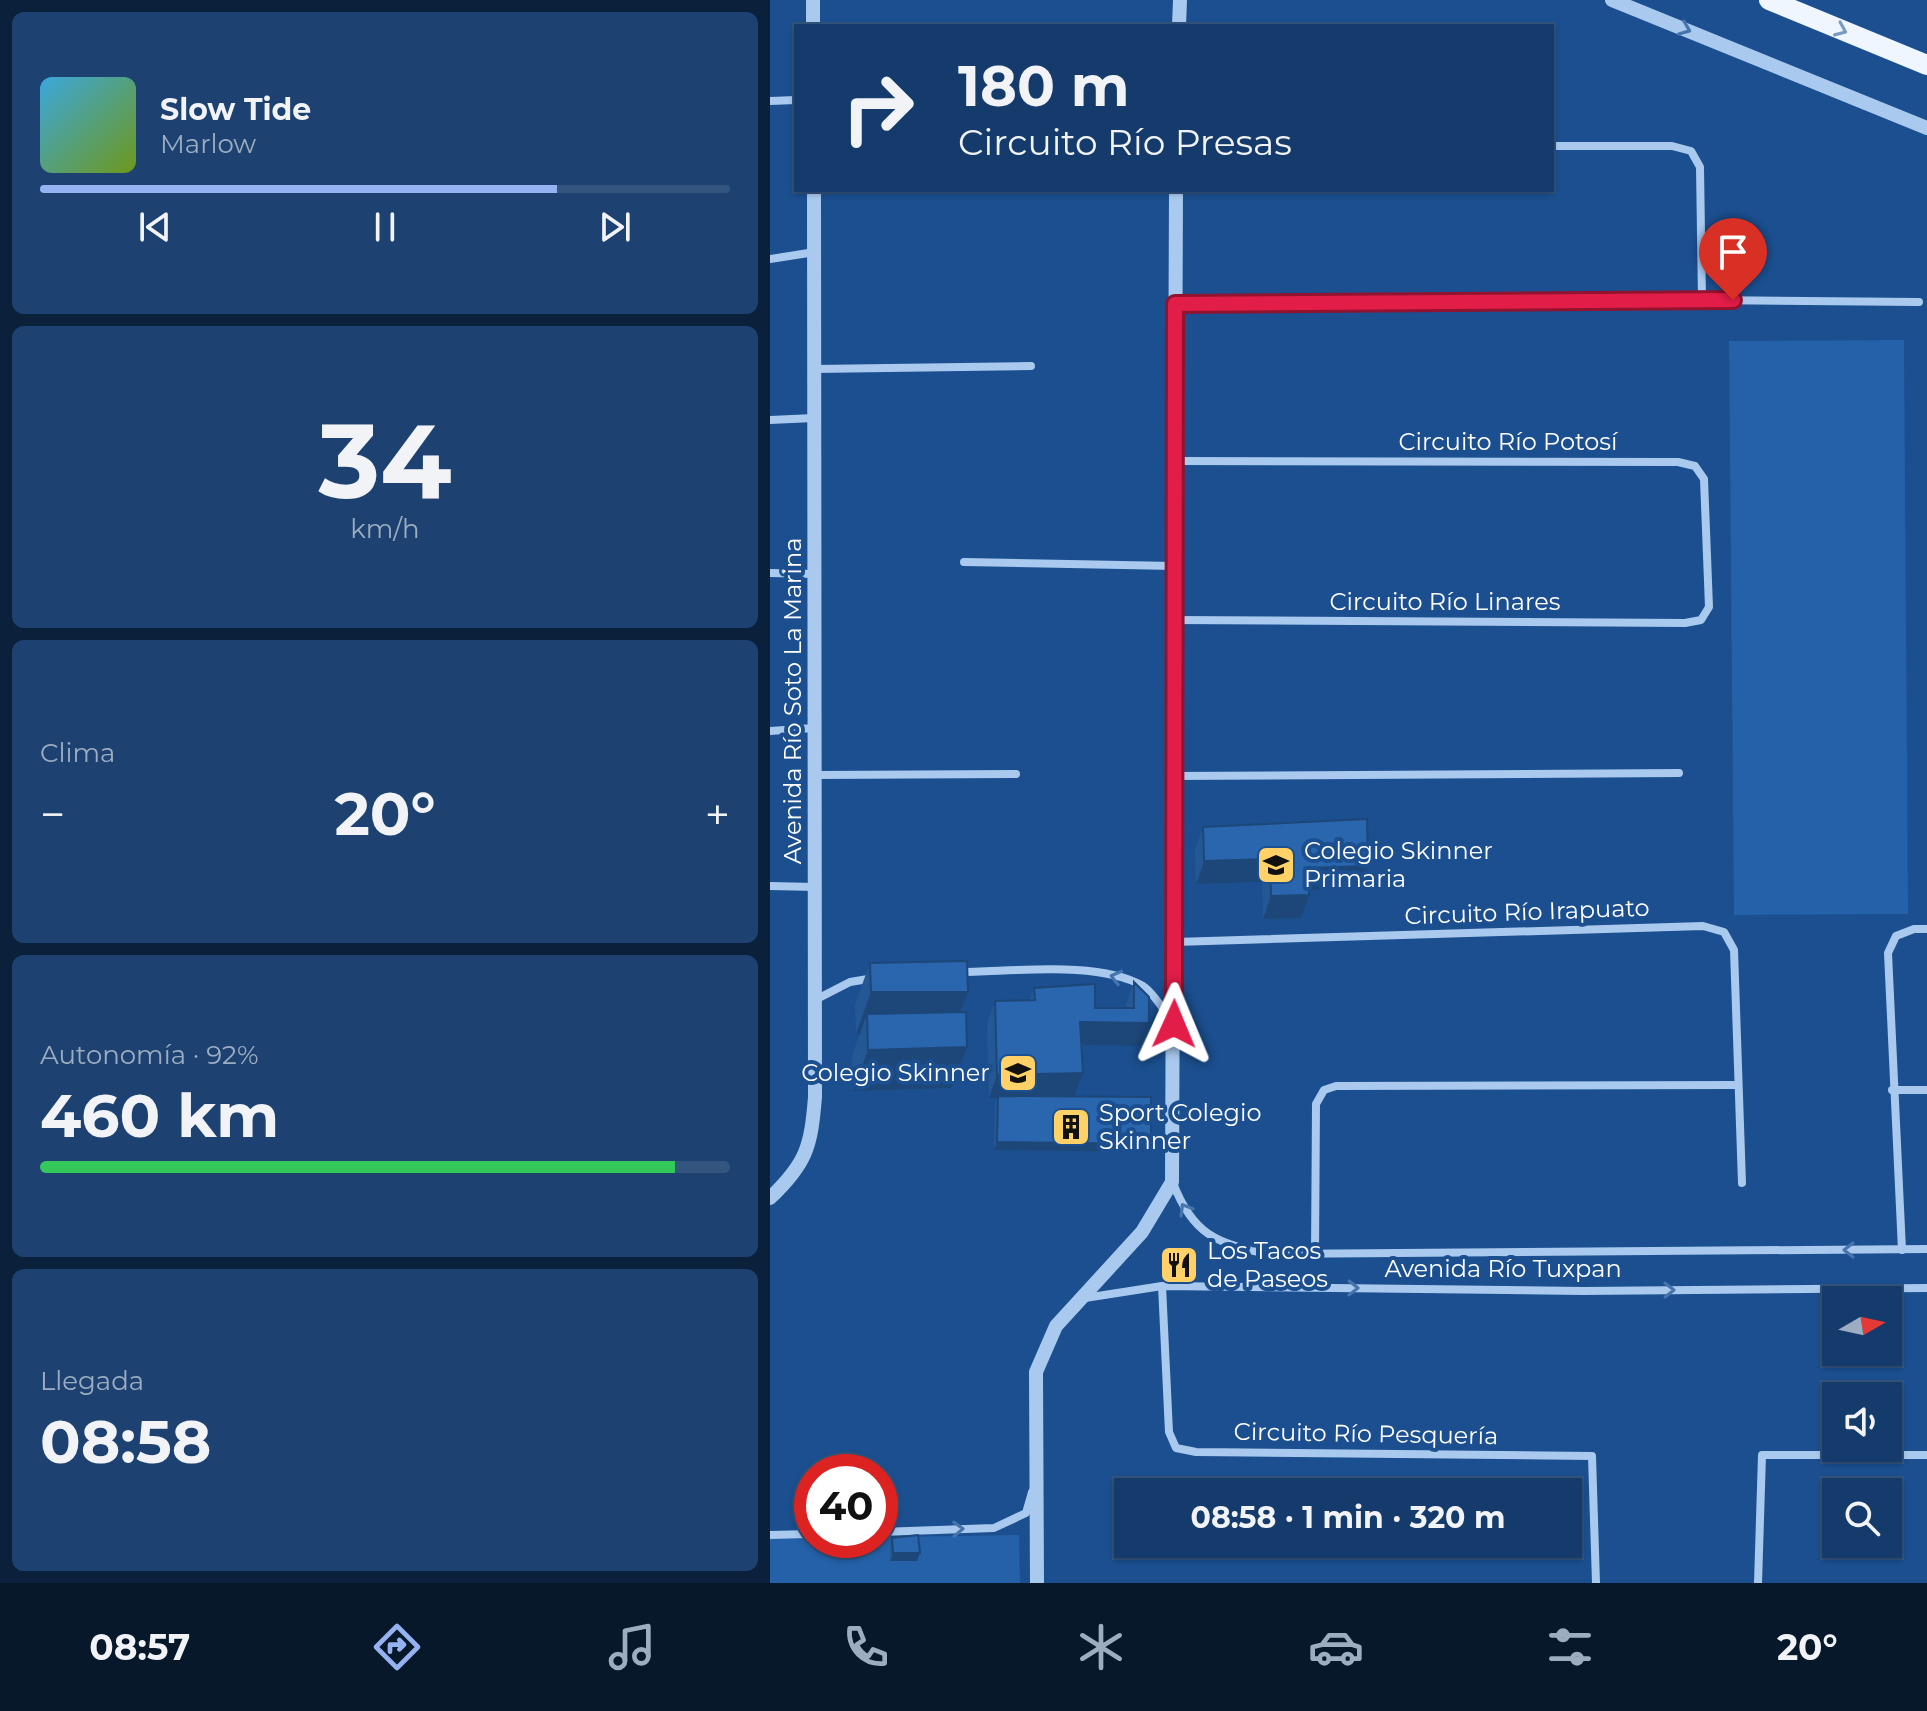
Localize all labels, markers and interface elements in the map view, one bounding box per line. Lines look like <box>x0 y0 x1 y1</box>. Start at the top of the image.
one-way arrow <box>1677 20 1691 36</box>
one-way arrow <box>1833 20 1847 36</box>
text: 180 m <box>958 52 1130 120</box>
icon: right <box>826 56 930 160</box>
text: Slow Tide <box>160 91 311 128</box>
text: Circuito Río Presas <box>958 120 1292 164</box>
text: Marlow <box>160 128 256 160</box>
icon: previous <box>133 205 177 249</box>
icon: pause <box>363 205 407 249</box>
icon: next <box>593 205 637 249</box>
pin <box>1699 218 1767 300</box>
icon: arrive <box>1711 230 1755 274</box>
text: 34 <box>318 397 452 524</box>
street label: Circuito Río Potosí <box>1399 427 1619 456</box>
text: km/h <box>350 513 420 545</box>
street label: Avenida Río Soto La Marina <box>778 538 807 864</box>
street label: Circuito Río Linares <box>1330 587 1560 616</box>
text: Clima <box>40 737 115 769</box>
text: 20° <box>334 777 436 850</box>
text: − <box>40 787 65 841</box>
text: + <box>705 787 730 841</box>
place label: Colegio Skinner Primaria <box>1304 836 1493 893</box>
school or university icon: Colegio Skinner Primaria <box>1255 844 1297 886</box>
street label: Circuito Río Irapuato <box>1404 893 1650 930</box>
one-way arrow <box>1109 969 1123 986</box>
position arrow <box>1132 982 1216 1066</box>
text: Autonomía · 92% <box>40 1039 259 1071</box>
school or university icon: Colegio Skinner <box>997 1052 1039 1094</box>
place label: Colegio Skinner <box>801 1058 990 1087</box>
text: 460 km <box>40 1079 279 1152</box>
place label: Sport Colegio Skinner <box>1099 1098 1262 1155</box>
building icon: Sport Colegio Skinner <box>1050 1106 1092 1148</box>
one-way arrow <box>1180 1203 1195 1217</box>
place label: Los Tacos de Paseos <box>1207 1236 1328 1293</box>
one-way arrow <box>1842 1241 1855 1259</box>
restaurant icon: Los Tacos de Paseos <box>1158 1244 1200 1286</box>
street label: Avenida Río Tuxpan <box>1384 1254 1622 1283</box>
one-way arrow <box>1347 1280 1360 1297</box>
one-way arrow <box>1663 1281 1676 1298</box>
north arrow <box>1822 1286 1902 1366</box>
map controls <box>1822 1286 1902 1558</box>
text: Llegada <box>40 1365 144 1397</box>
button: sound <box>1822 1382 1902 1462</box>
text: 08:58 <box>40 1405 211 1478</box>
street label: Circuito Río Pesquería <box>1234 1417 1499 1450</box>
speed limit sign: 40 <box>794 1454 898 1558</box>
button: search <box>1822 1478 1902 1558</box>
text: 08:58 · 1 min · 320 m <box>1191 1499 1505 1536</box>
one-way arrow <box>952 1521 965 1538</box>
icon: directions <box>369 1619 425 1675</box>
icon: music <box>604 1619 660 1675</box>
icon: phone <box>838 1619 894 1675</box>
icon: climate <box>1073 1619 1129 1675</box>
icon: car <box>1308 1619 1364 1675</box>
icon: filters <box>1542 1619 1598 1675</box>
text: 08:57 <box>89 1625 190 1669</box>
text: 20° <box>1777 1625 1838 1669</box>

